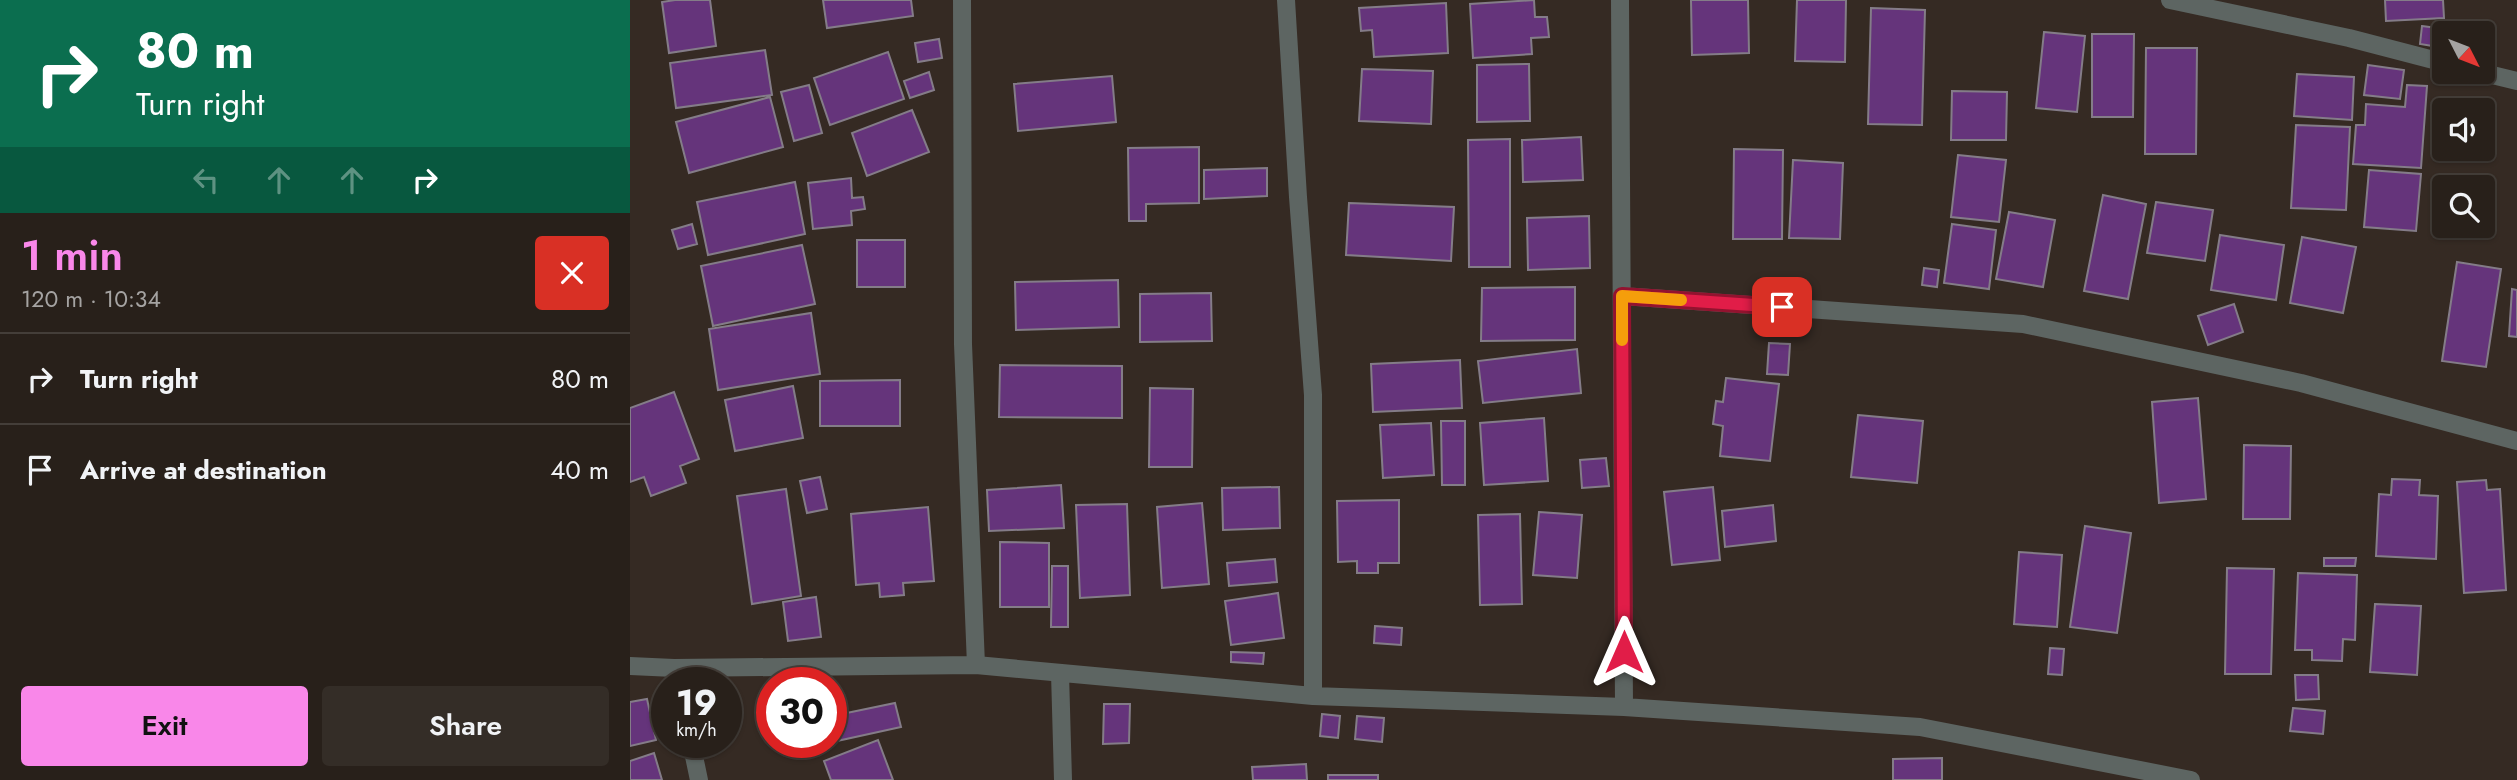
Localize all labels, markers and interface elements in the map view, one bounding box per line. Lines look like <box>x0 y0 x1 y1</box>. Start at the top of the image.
text: 80 m <box>136 16 254 86</box>
north arrow <box>2432 21 2496 84</box>
map controls <box>2432 21 2495 238</box>
icon: right <box>21 28 112 119</box>
text: Turn right <box>136 81 265 127</box>
button: sound <box>2432 98 2495 161</box>
icon: left <box>187 161 225 199</box>
icon: ahead <box>260 161 298 199</box>
icon: ahead <box>333 161 371 199</box>
icon: right <box>406 161 444 199</box>
button: search <box>2432 175 2495 238</box>
text: 1 min <box>21 225 123 286</box>
button: close <box>535 236 609 310</box>
pin <box>1752 277 1812 337</box>
text: 120 m · 10:34 <box>21 282 161 316</box>
icon: arrive <box>1763 288 1801 326</box>
icon: right <box>21 360 59 398</box>
text: Turn right <box>80 360 198 398</box>
text: 80 m <box>551 360 609 398</box>
icon: arrive <box>21 451 59 489</box>
text: Arrive at destination <box>80 451 327 489</box>
text: 40 m <box>550 451 609 489</box>
position arrow <box>1587 615 1661 689</box>
speed limit sign: 30 <box>756 667 847 758</box>
text: 19 <box>676 678 717 728</box>
button: Exit <box>21 686 308 766</box>
button: Share <box>322 686 609 766</box>
text: km/h <box>676 717 717 743</box>

